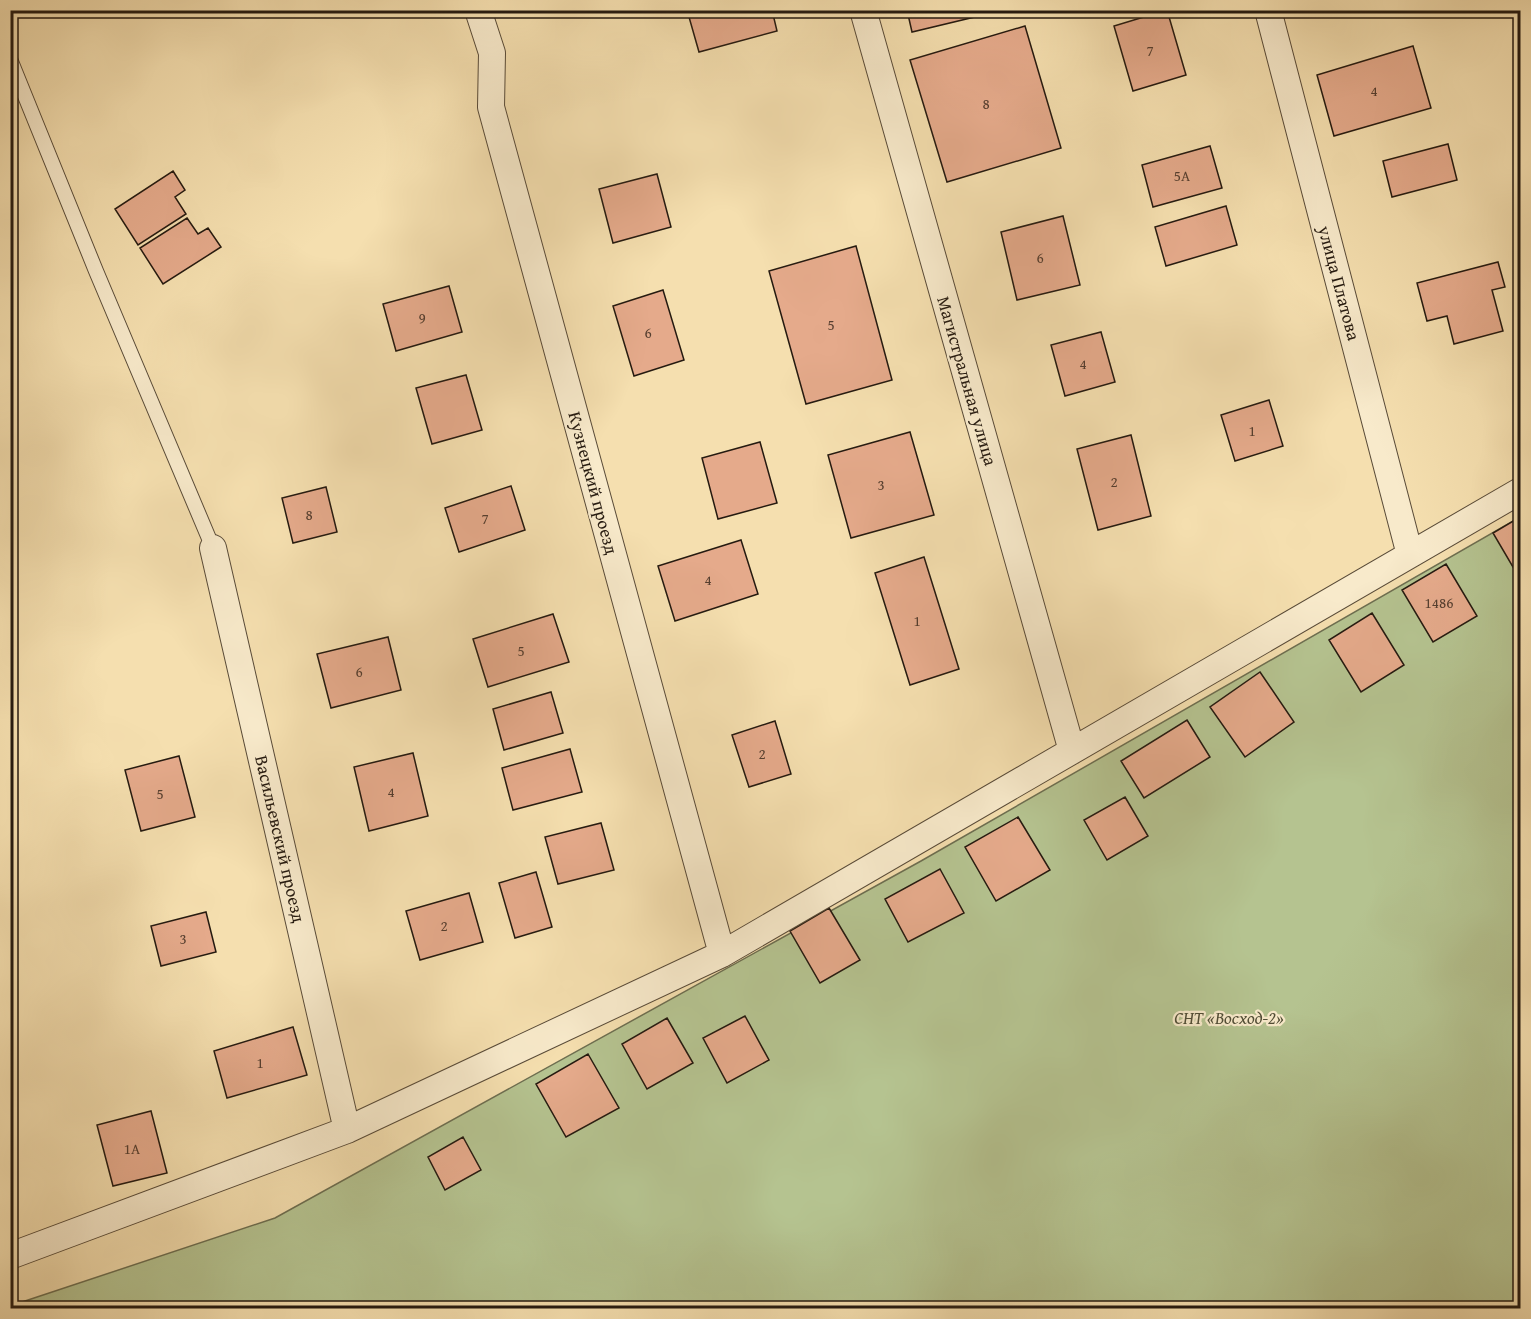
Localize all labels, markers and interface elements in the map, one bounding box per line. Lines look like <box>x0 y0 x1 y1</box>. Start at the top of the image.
house number: 7 <box>1146 40 1154 61</box>
house number: 4 <box>1370 80 1378 101</box>
house number: 8 <box>982 93 990 114</box>
house number: 5А <box>1174 165 1190 186</box>
street label: улица Платова <box>1311 221 1368 344</box>
house number: 6 <box>1036 247 1044 268</box>
street label: Магистральная улица <box>930 293 1005 469</box>
house number: 9 <box>418 307 426 328</box>
house number: 5 <box>827 314 835 335</box>
house number: 6 <box>644 322 652 343</box>
house number: 4 <box>1079 353 1087 374</box>
street label: Кузнецкий проезд <box>561 408 626 558</box>
house number: 1 <box>1248 420 1256 441</box>
house number: 2 <box>1110 471 1118 492</box>
house number: 3 <box>877 474 885 495</box>
house number: 8 <box>305 504 313 525</box>
house number: 7 <box>481 508 489 529</box>
house number: 4 <box>704 569 712 590</box>
house number: 1486 <box>1425 592 1453 613</box>
house number: 1 <box>913 610 921 631</box>
house number: 5 <box>517 640 525 661</box>
house number: 6 <box>355 661 363 682</box>
house number: 2 <box>758 743 766 764</box>
street label: Васильевский проезд <box>248 753 313 925</box>
house number: 4 <box>387 781 395 802</box>
house number: 5 <box>156 783 164 804</box>
house number: 2 <box>440 915 448 936</box>
house number: 3 <box>179 928 187 949</box>
park label: СНТ «Восход-2» <box>1174 1004 1284 1031</box>
house number: 1 <box>256 1052 264 1073</box>
house number: 1А <box>124 1138 140 1159</box>

